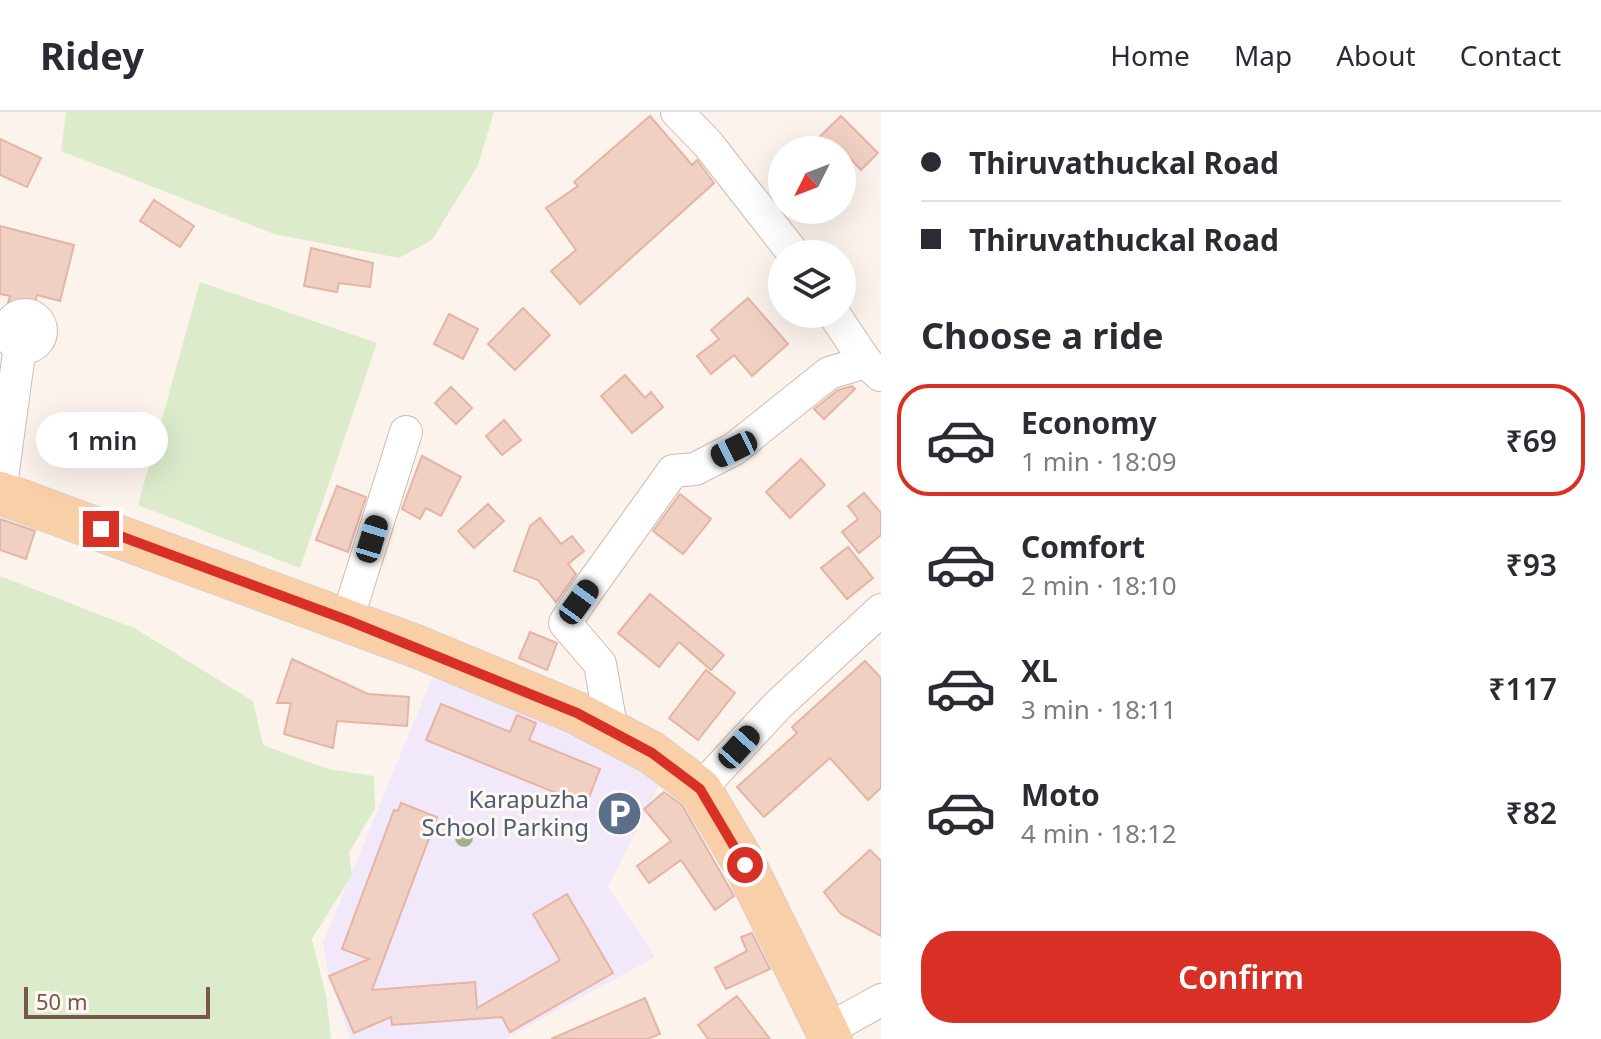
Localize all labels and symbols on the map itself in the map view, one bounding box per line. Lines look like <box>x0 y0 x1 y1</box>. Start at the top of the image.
north arrow <box>768 136 856 224</box>
callout: 1 min <box>35 413 167 469</box>
car <box>707 428 761 470</box>
route end <box>83 511 119 547</box>
car <box>354 513 390 565</box>
car <box>555 576 603 628</box>
car <box>714 721 764 773</box>
place label: Karapuzha School Parking <box>422 782 589 843</box>
parking icon: Karapuzha School Parking <box>596 790 644 838</box>
route start <box>727 847 763 883</box>
scale bar <box>24 983 210 1019</box>

